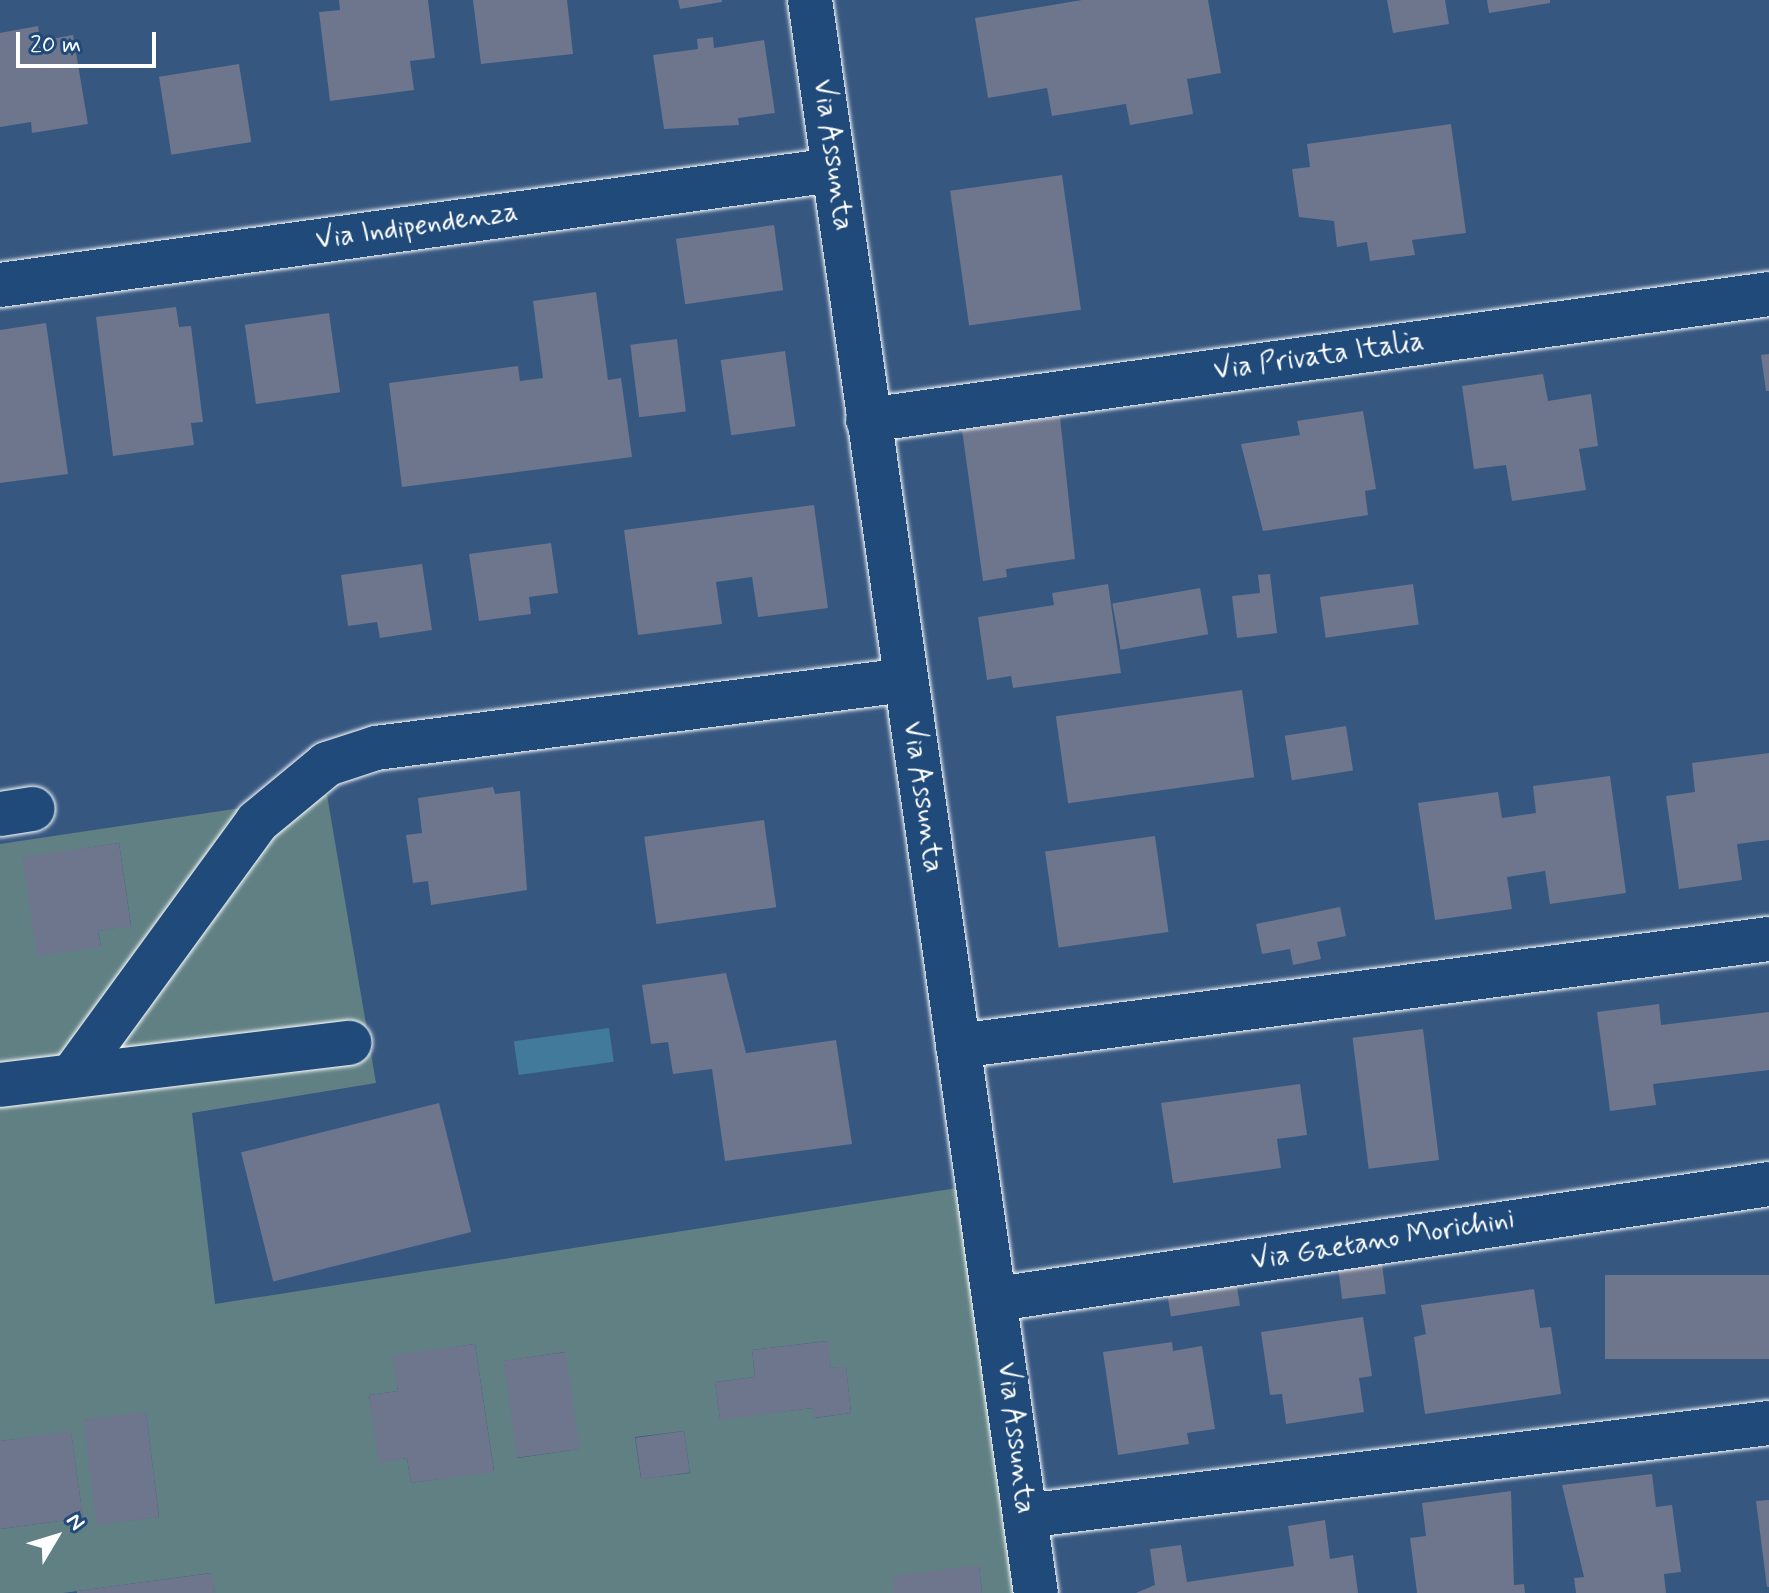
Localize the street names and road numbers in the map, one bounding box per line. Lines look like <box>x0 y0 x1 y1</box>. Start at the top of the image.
street label: Via Assunta <box>805 77 859 233</box>
street label: Via Indipendenza <box>310 196 524 258</box>
street label: Via Privata Italia <box>1208 325 1430 389</box>
street label: Via Assunta <box>895 719 949 875</box>
street label: Via Gaetano Morichini <box>1249 1204 1517 1278</box>
street label: Via Assunta <box>989 1360 1041 1516</box>

